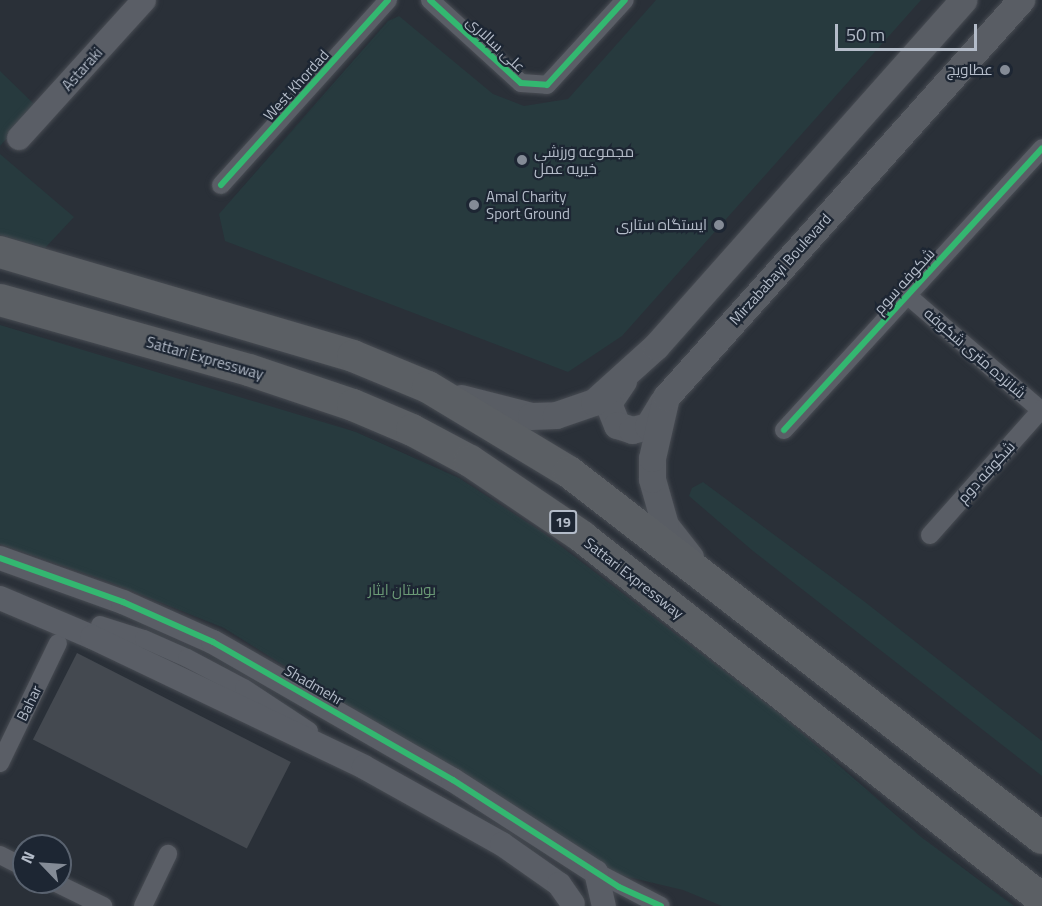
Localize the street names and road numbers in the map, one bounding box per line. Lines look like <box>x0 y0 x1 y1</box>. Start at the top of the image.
street label: علی سالاری <box>463 12 529 76</box>
street label: Astaraki <box>58 44 106 94</box>
street label: West Khordad <box>260 46 332 124</box>
street label: Mirzababayi Boulevard <box>725 210 835 328</box>
street label: شکوفه سوم <box>870 244 938 318</box>
street label: شانزده متری شکوفه <box>921 304 1029 402</box>
street label: Sattari Expressway <box>144 333 266 383</box>
street label: شکوفه دوم <box>954 437 1018 507</box>
road number: 19 <box>548 511 578 533</box>
street label: Sattari Expressway <box>581 534 687 622</box>
street label: Shadmehr <box>281 661 347 709</box>
street label: Bahar <box>13 682 45 724</box>

